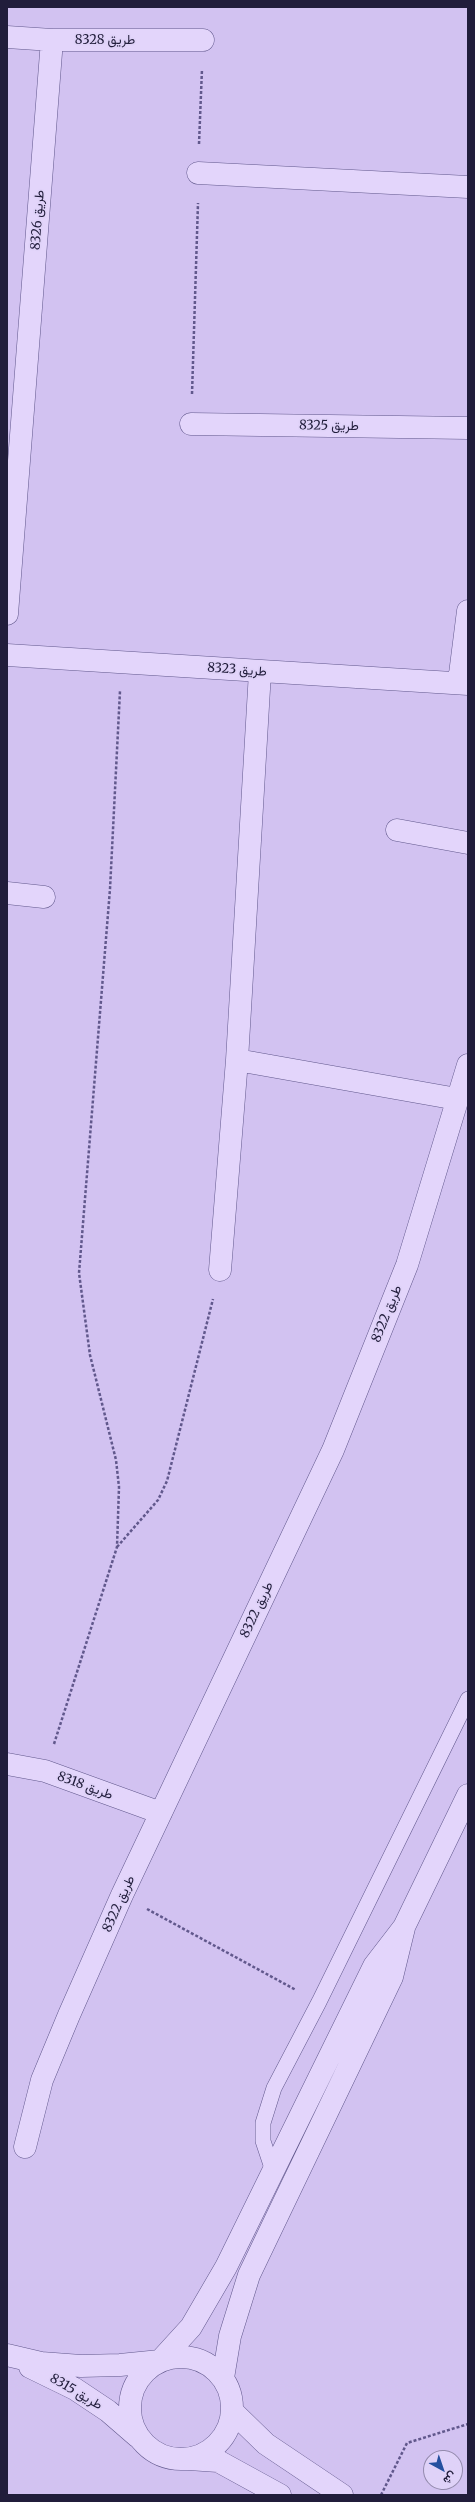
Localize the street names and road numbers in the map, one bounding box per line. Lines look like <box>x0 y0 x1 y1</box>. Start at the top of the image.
street label: طريق 8328 <box>75 32 135 48</box>
street label: طريق 8326 <box>28 189 48 251</box>
street label: طريق 8325 <box>299 418 359 434</box>
street label: طريق 8323 <box>207 660 267 680</box>
street label: طريق 8322 <box>368 1283 406 1345</box>
street label: طريق 8322 <box>237 1579 277 1641</box>
street label: طريق 8318 <box>55 1769 115 1803</box>
street label: طريق 8322 <box>100 1873 138 1935</box>
street label: طريق 8315 <box>47 2371 105 2413</box>

